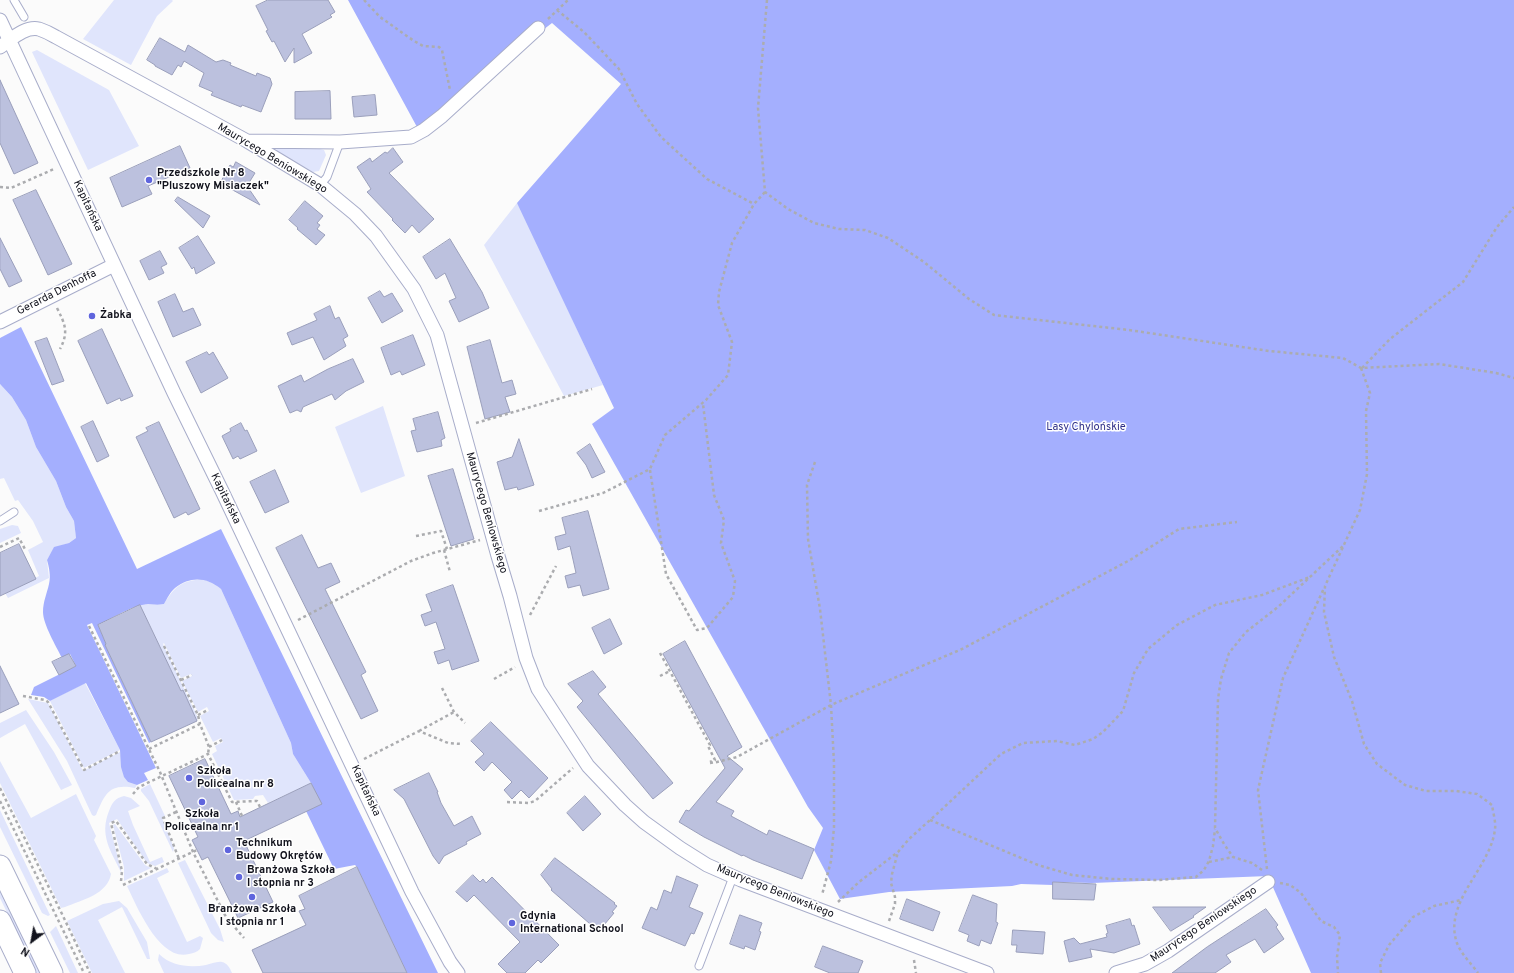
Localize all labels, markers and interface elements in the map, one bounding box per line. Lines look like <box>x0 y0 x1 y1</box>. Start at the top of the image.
street label: Maurycego Beniowskiego <box>215 121 329 197</box>
place label: Przedszkole Nr 8 "Pluszowy Misiaczek" <box>157 167 269 193</box>
marker: Przedszkole Nr 8 "Pluszowy Misiaczek" <box>144 175 154 185</box>
street label: Kapitańska <box>69 178 105 234</box>
street label: Gerarda Denhoffa <box>15 267 99 319</box>
place label: Żabka <box>100 309 132 323</box>
marker: Żabka <box>87 311 97 321</box>
park label: Lasy Chylońskie <box>1046 421 1126 435</box>
street label: Maurycego Beniowskiego <box>462 451 510 575</box>
street label: Kapitańska <box>207 472 243 526</box>
street label: Kapitańska <box>347 763 383 819</box>
place label: Szkoła Policealna nr 8 <box>197 765 274 791</box>
marker: Szkoła Policealna nr 8 <box>184 773 194 783</box>
marker: Szkoła Policealna nr 1 <box>197 797 207 807</box>
place label: Szkoła Policealna nr 1 <box>165 808 239 834</box>
place label: Technikum Budowy Okrętów <box>236 837 323 863</box>
marker: Technikum Budowy Okrętów <box>223 845 233 855</box>
street label: Maurycego Beniowskiego <box>714 862 836 922</box>
place label: Branżowa Szkoła I stopnia nr 3 <box>247 864 335 890</box>
marker: Branżowa Szkoła I stopnia nr 3 <box>234 872 244 882</box>
street label: Maurycego Beniowskiego <box>1148 884 1260 966</box>
marker: Branżowa Szkoła I stopnia nr 1 <box>247 892 257 902</box>
place label: Branżowa Szkoła I stopnia nr 1 <box>208 903 296 929</box>
place label: Gdynia International School <box>520 910 624 936</box>
marker: Gdynia International School <box>507 918 517 928</box>
north arrow <box>12 921 52 961</box>
text: N <box>19 943 33 959</box>

